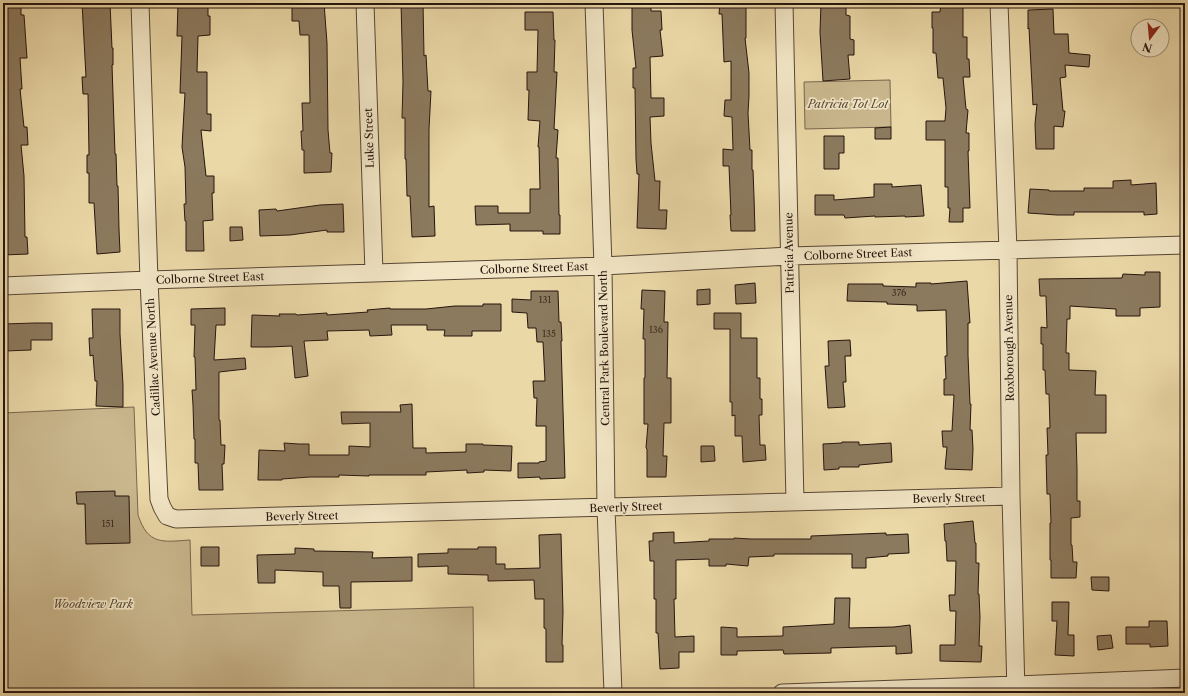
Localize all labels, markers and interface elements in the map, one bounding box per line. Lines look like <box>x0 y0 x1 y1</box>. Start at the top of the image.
north arrow <box>1130 18 1170 58</box>
text: N <box>1140 39 1154 56</box>
park label: Patricia Tot Lot <box>807 97 889 111</box>
street label: Luke Street <box>361 108 377 168</box>
street label: Patricia Avenue <box>781 212 797 294</box>
street label: Colborne Street East <box>803 245 913 263</box>
street label: Colborne Street East <box>479 259 589 277</box>
street label: Colborne Street East <box>155 269 265 287</box>
street label: Central Park Boulevard North <box>596 270 612 426</box>
house number: 376 <box>892 287 906 298</box>
house number: 131 <box>539 294 551 305</box>
street label: Roxborough Avenue <box>1001 295 1017 401</box>
street label: Cadillac Avenue North <box>143 298 163 416</box>
house number: 136 <box>649 324 663 335</box>
house number: 135 <box>542 328 556 339</box>
street label: Beverly Street <box>912 490 986 506</box>
street label: Beverly Street <box>589 499 663 515</box>
street label: Beverly Street <box>265 508 339 524</box>
house number: 151 <box>102 518 114 529</box>
park label: Woodview Park <box>53 597 133 611</box>

